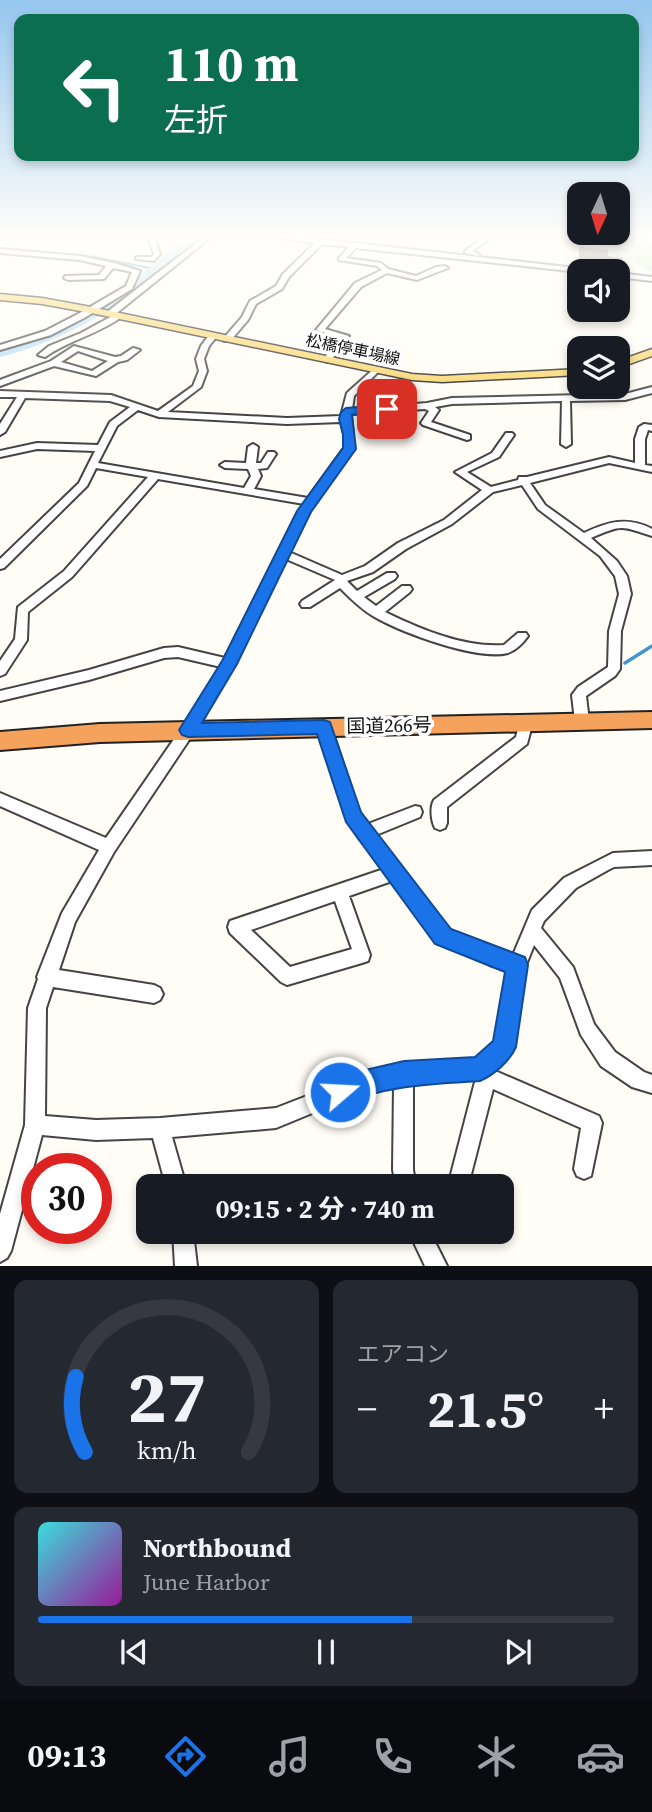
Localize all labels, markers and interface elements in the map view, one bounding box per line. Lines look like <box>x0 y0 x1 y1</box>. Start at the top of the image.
text: 110 m <box>164 30 299 97</box>
icon: left <box>49 42 140 133</box>
text: 左折 <box>164 98 228 142</box>
north arrow <box>567 182 630 245</box>
map controls <box>567 182 630 399</box>
button: sound <box>567 259 630 322</box>
street label: 松橋停車場線 <box>304 328 402 370</box>
button: layers <box>567 336 630 399</box>
pin <box>357 379 417 439</box>
icon: arrive <box>368 390 406 428</box>
street label: 国道266号 <box>346 711 432 739</box>
position arrow <box>303 1055 377 1129</box>
speed limit sign: 30 <box>21 1153 112 1244</box>
text: 09:15 · 2 分 · 740 m <box>215 1191 435 1227</box>
text: エアコン <box>357 1338 449 1370</box>
text: 27 <box>127 1348 206 1447</box>
text: 21.5° <box>427 1373 544 1444</box>
text: − <box>357 1383 377 1435</box>
text: + <box>594 1383 614 1435</box>
text: km/h <box>137 1433 196 1467</box>
text: Northbound <box>143 1530 291 1566</box>
text: June Harbor <box>143 1566 270 1598</box>
icon: previous <box>115 1633 153 1671</box>
icon: pause <box>307 1633 345 1671</box>
icon: next <box>499 1633 537 1671</box>
icon: directions <box>161 1732 210 1781</box>
icon: music <box>265 1732 314 1781</box>
icon: phone <box>368 1732 417 1781</box>
icon: climate <box>472 1732 521 1781</box>
icon: car <box>576 1732 625 1781</box>
text: 09:13 <box>27 1734 106 1778</box>

